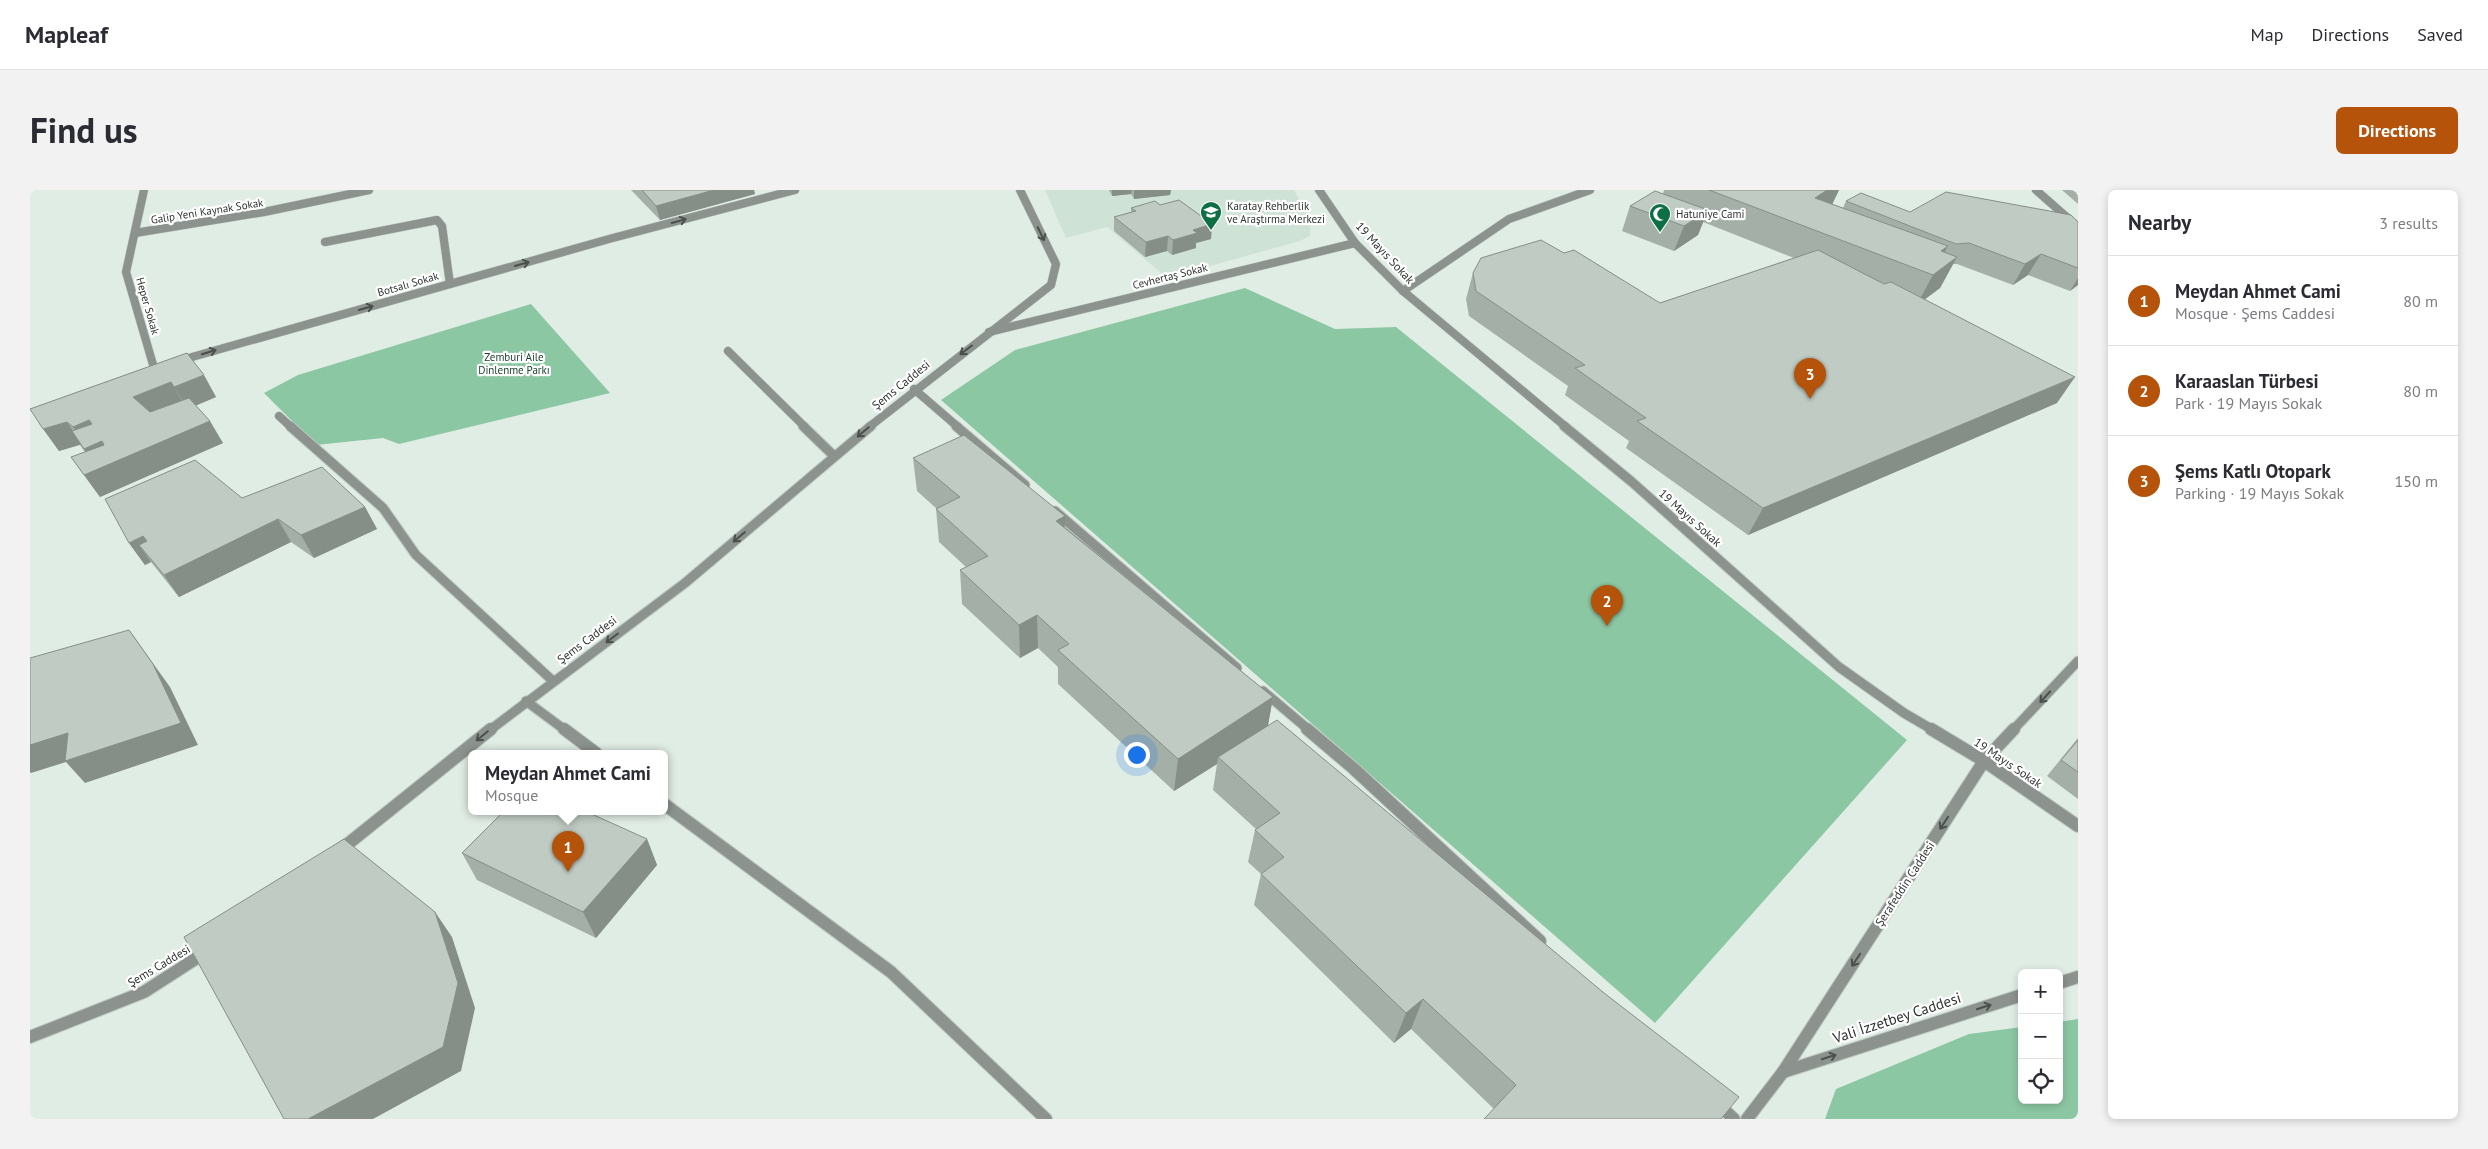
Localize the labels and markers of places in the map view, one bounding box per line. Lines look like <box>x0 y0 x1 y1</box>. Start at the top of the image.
place label: Karatay Rehberlik ve Araştırma Merkezi <box>1227 199 1325 226</box>
school or university icon: Karatay Rehberlik ve Araştırma Merkezi <box>1199 200 1223 231</box>
mosque icon: Hatuniye Cami <box>1648 202 1672 233</box>
place label: Hatuniye Cami <box>1676 207 1744 221</box>
pin: 3 <box>1794 358 1826 399</box>
pin: 2 <box>1591 585 1623 626</box>
pin: 1 <box>552 831 584 872</box>

